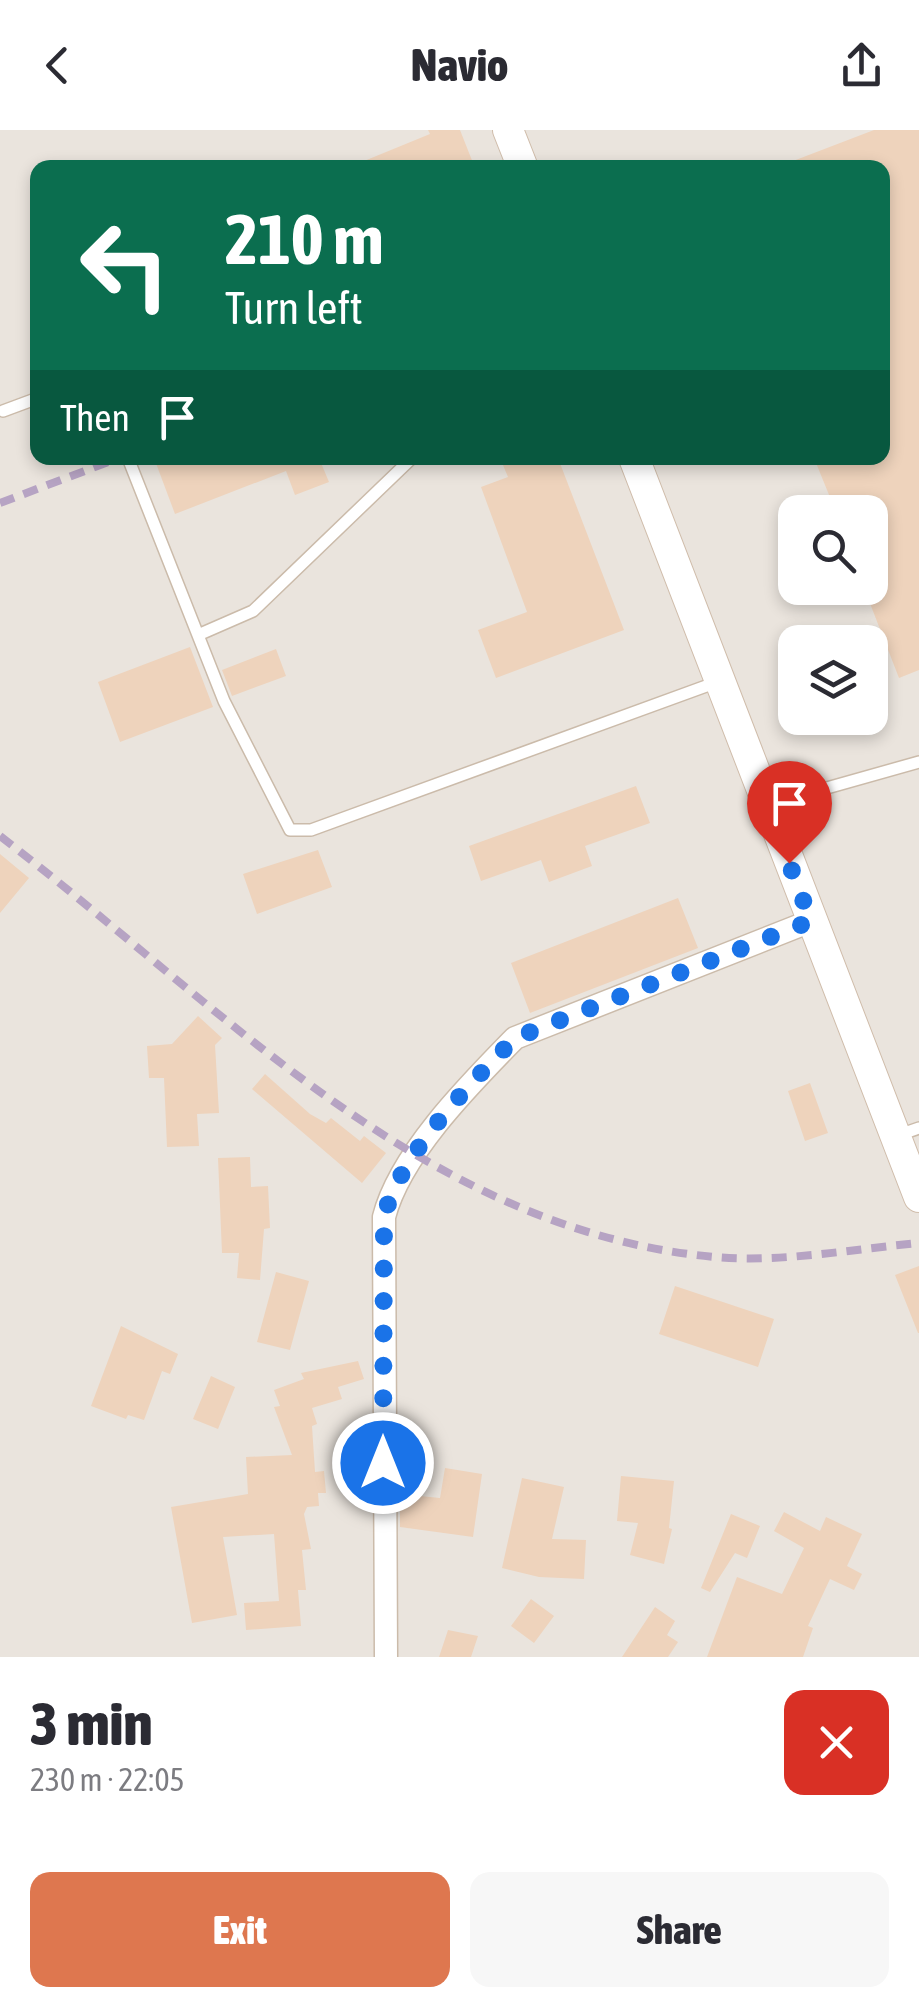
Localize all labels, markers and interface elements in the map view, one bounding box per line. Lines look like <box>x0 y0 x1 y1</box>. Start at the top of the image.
icon: back <box>30 38 85 93</box>
icon: share <box>834 38 889 93</box>
text: Navio <box>411 39 508 91</box>
text: 210 m <box>225 199 384 279</box>
icon: left <box>60 200 190 330</box>
text: Turn left <box>225 282 363 334</box>
icon: arrive <box>150 390 205 445</box>
text: Then <box>60 396 130 439</box>
map controls <box>778 495 888 735</box>
button: search <box>778 495 888 605</box>
button: layers <box>778 625 888 735</box>
pin <box>747 761 832 864</box>
icon: arrive <box>762 776 817 831</box>
position arrow <box>331 1411 435 1515</box>
text: 3 min <box>30 1689 153 1758</box>
button: close <box>784 1690 889 1795</box>
text: 230 m · 22:05 <box>30 1761 185 1798</box>
button: Exit <box>30 1872 450 1987</box>
button: Share <box>470 1872 889 1987</box>

